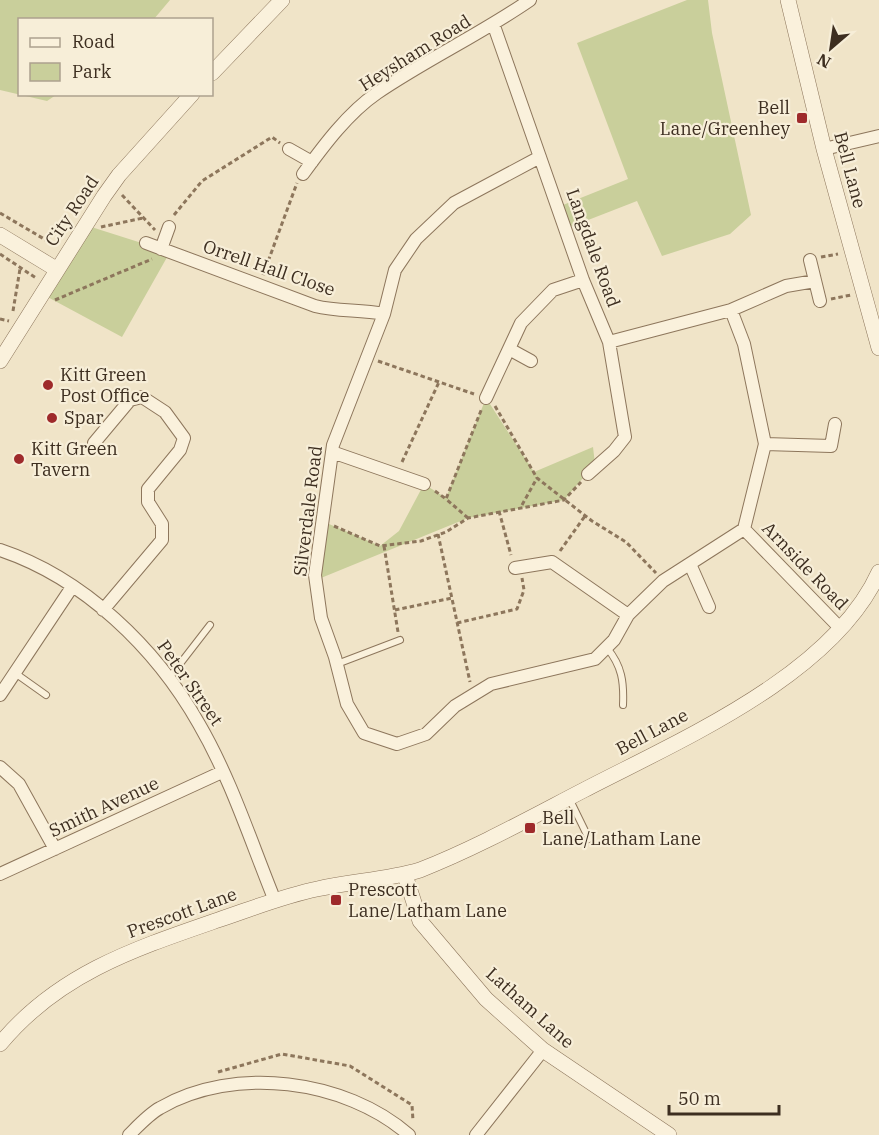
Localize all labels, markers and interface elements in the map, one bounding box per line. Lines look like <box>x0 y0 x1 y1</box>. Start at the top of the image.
street label: Heysham Road <box>355 9 475 96</box>
legend <box>18 18 213 96</box>
north arrow <box>801 18 861 78</box>
text: Road <box>72 30 115 53</box>
text: N <box>813 49 834 73</box>
text: Park <box>72 60 112 83</box>
place label: Bell Lane/Greenhey <box>660 96 790 140</box>
marker: Bell Lane/Greenhey <box>795 111 809 125</box>
street label: Bell Lane <box>829 129 872 211</box>
street label: City Road <box>40 171 104 250</box>
street label: Langdale Road <box>561 185 626 310</box>
street label: Orrell Hall Close <box>200 234 338 301</box>
place label: Kitt Green Post Office <box>60 363 149 407</box>
marker: Kitt Green Post Office <box>41 378 55 392</box>
place label: Spar <box>64 406 104 429</box>
marker: Spar <box>45 411 59 425</box>
place label: Kitt Green Tavern <box>31 437 118 481</box>
street label: Silverdale Road <box>288 444 327 578</box>
marker: Kitt Green Tavern <box>12 452 26 466</box>
street label: Arnside Road <box>757 517 853 615</box>
street label: Peter Street <box>153 635 228 730</box>
street label: Bell Lane <box>612 703 692 760</box>
street label: Smith Avenue <box>45 771 162 842</box>
place label: Bell Lane/Latham Lane <box>542 806 701 850</box>
marker: Bell Lane/Latham Lane <box>523 821 537 835</box>
place label: Prescott Lane/Latham Lane <box>348 878 507 922</box>
street label: Prescott Lane <box>124 882 240 943</box>
marker: Prescott Lane/Latham Lane <box>329 893 343 907</box>
street label: Latham Lane <box>481 962 579 1053</box>
scale bar <box>669 1078 778 1116</box>
text: 50 m <box>678 1087 721 1110</box>

